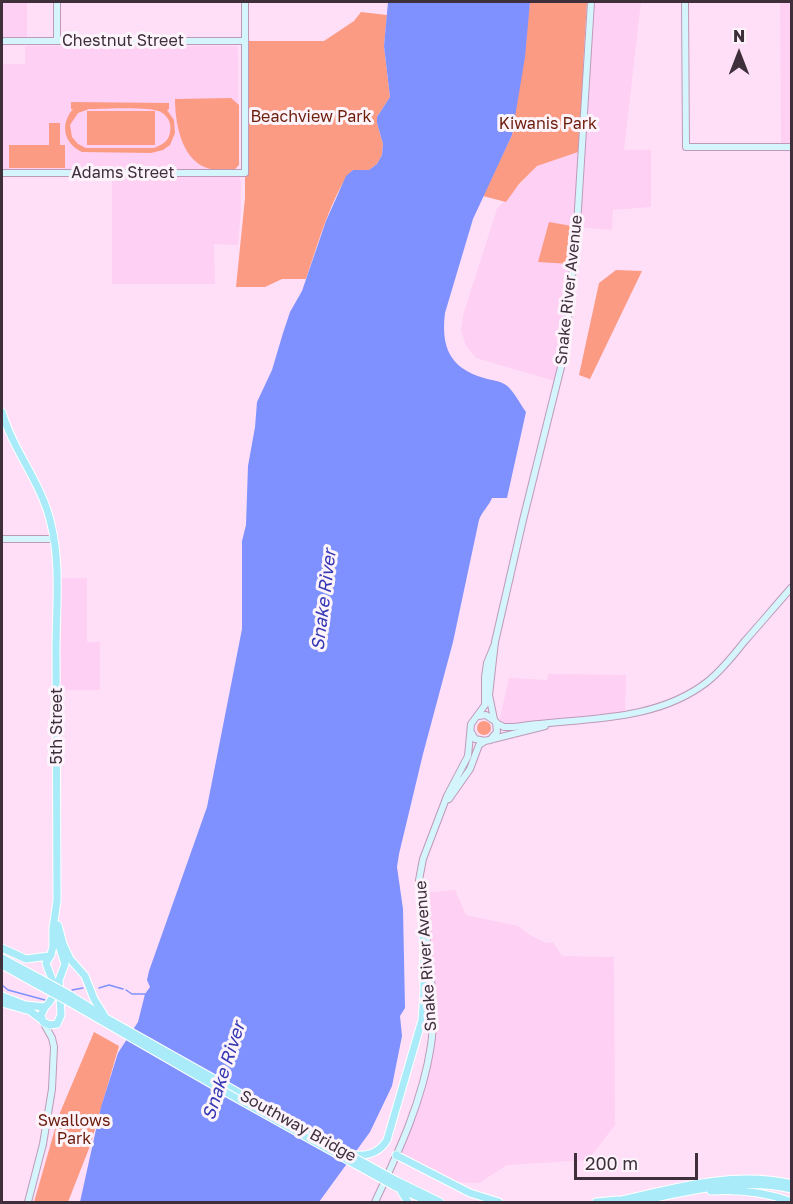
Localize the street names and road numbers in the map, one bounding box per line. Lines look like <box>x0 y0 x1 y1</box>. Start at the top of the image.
street label: Chestnut Street <box>62 31 184 51</box>
street label: Adams Street <box>71 163 175 183</box>
street label: Snake River Avenue <box>552 214 586 366</box>
street label: 5th Street <box>47 688 67 764</box>
street label: Snake River Avenue <box>411 880 441 1032</box>
street label: Southway Bridge <box>236 1086 360 1166</box>

